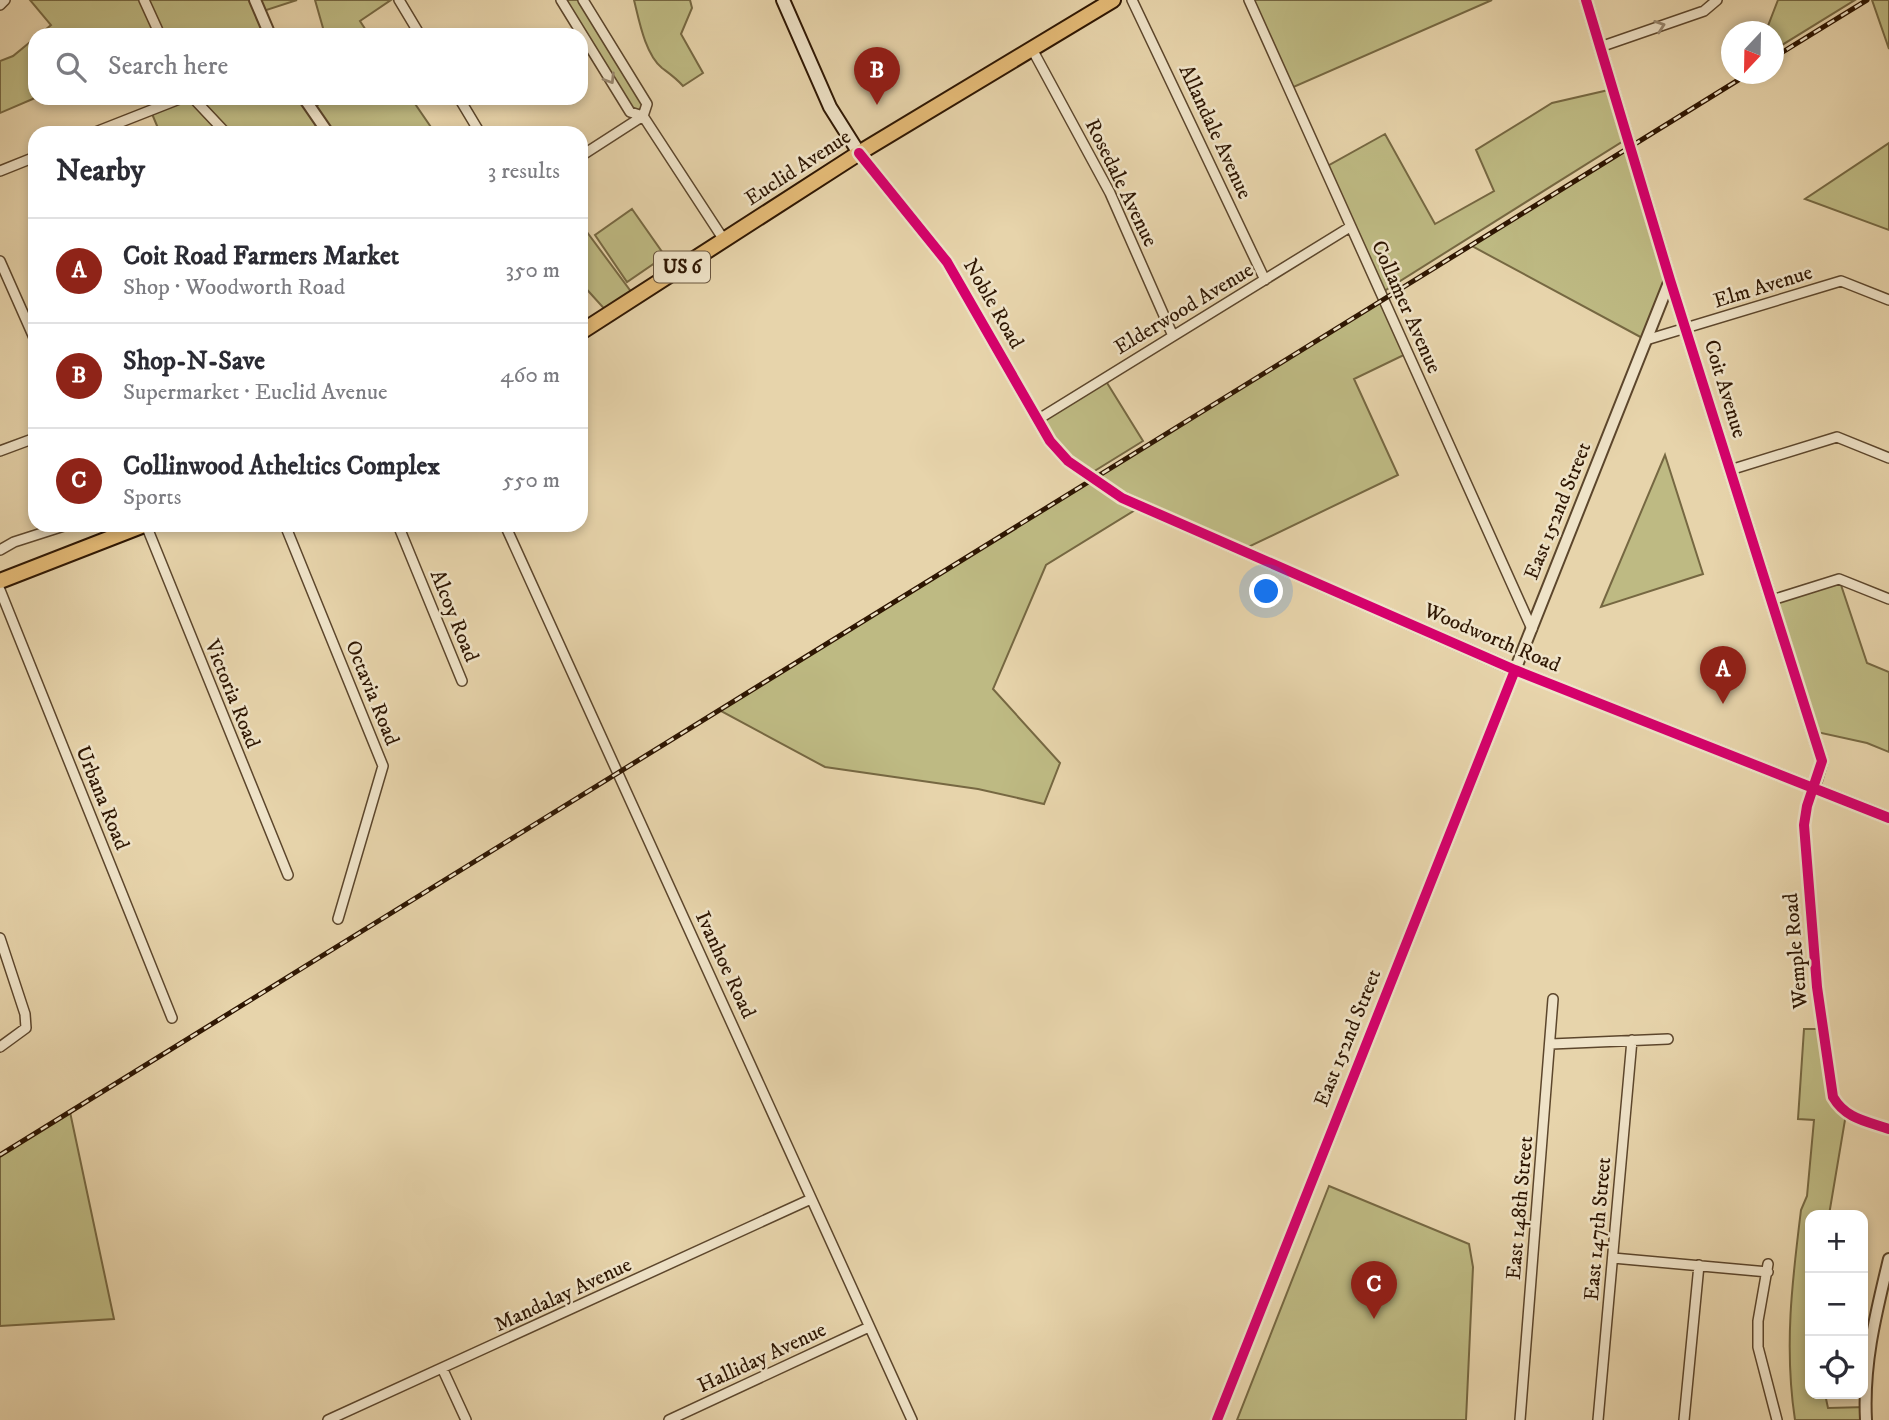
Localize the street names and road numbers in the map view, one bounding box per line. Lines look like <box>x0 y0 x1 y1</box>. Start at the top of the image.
street label: Allandale Avenue <box>1173 61 1258 204</box>
street label: Rosedale Avenue <box>1079 115 1163 252</box>
street label: Euclid Avenue <box>740 124 856 212</box>
street label: Collamer Avenue <box>1365 236 1447 378</box>
road number: US 6 <box>654 252 710 282</box>
street label: Noble Road <box>957 254 1029 354</box>
street label: Elderwood Avenue <box>1110 257 1259 361</box>
street label: Elm Avenue <box>1710 260 1816 314</box>
street label: Coit Avenue <box>1698 337 1752 442</box>
street label: East 152nd Street <box>1519 438 1597 584</box>
street label: Alcoy Road <box>424 566 484 666</box>
street label: Woodworth Road <box>1419 597 1565 679</box>
street label: Victoria Road <box>198 635 266 752</box>
street label: Octavia Road <box>339 637 405 750</box>
street label: Urbana Road <box>69 742 135 854</box>
street label: Wemple Road <box>1778 892 1814 1011</box>
street label: Ivanhoe Road <box>689 907 761 1023</box>
street label: East 152nd Street <box>1309 965 1387 1111</box>
street label: East 148th Street <box>1501 1135 1539 1281</box>
street label: East 147th Street <box>1579 1156 1617 1302</box>
street label: Mandalay Avenue <box>490 1252 636 1338</box>
street label: Halliday Avenue <box>694 1317 831 1399</box>

